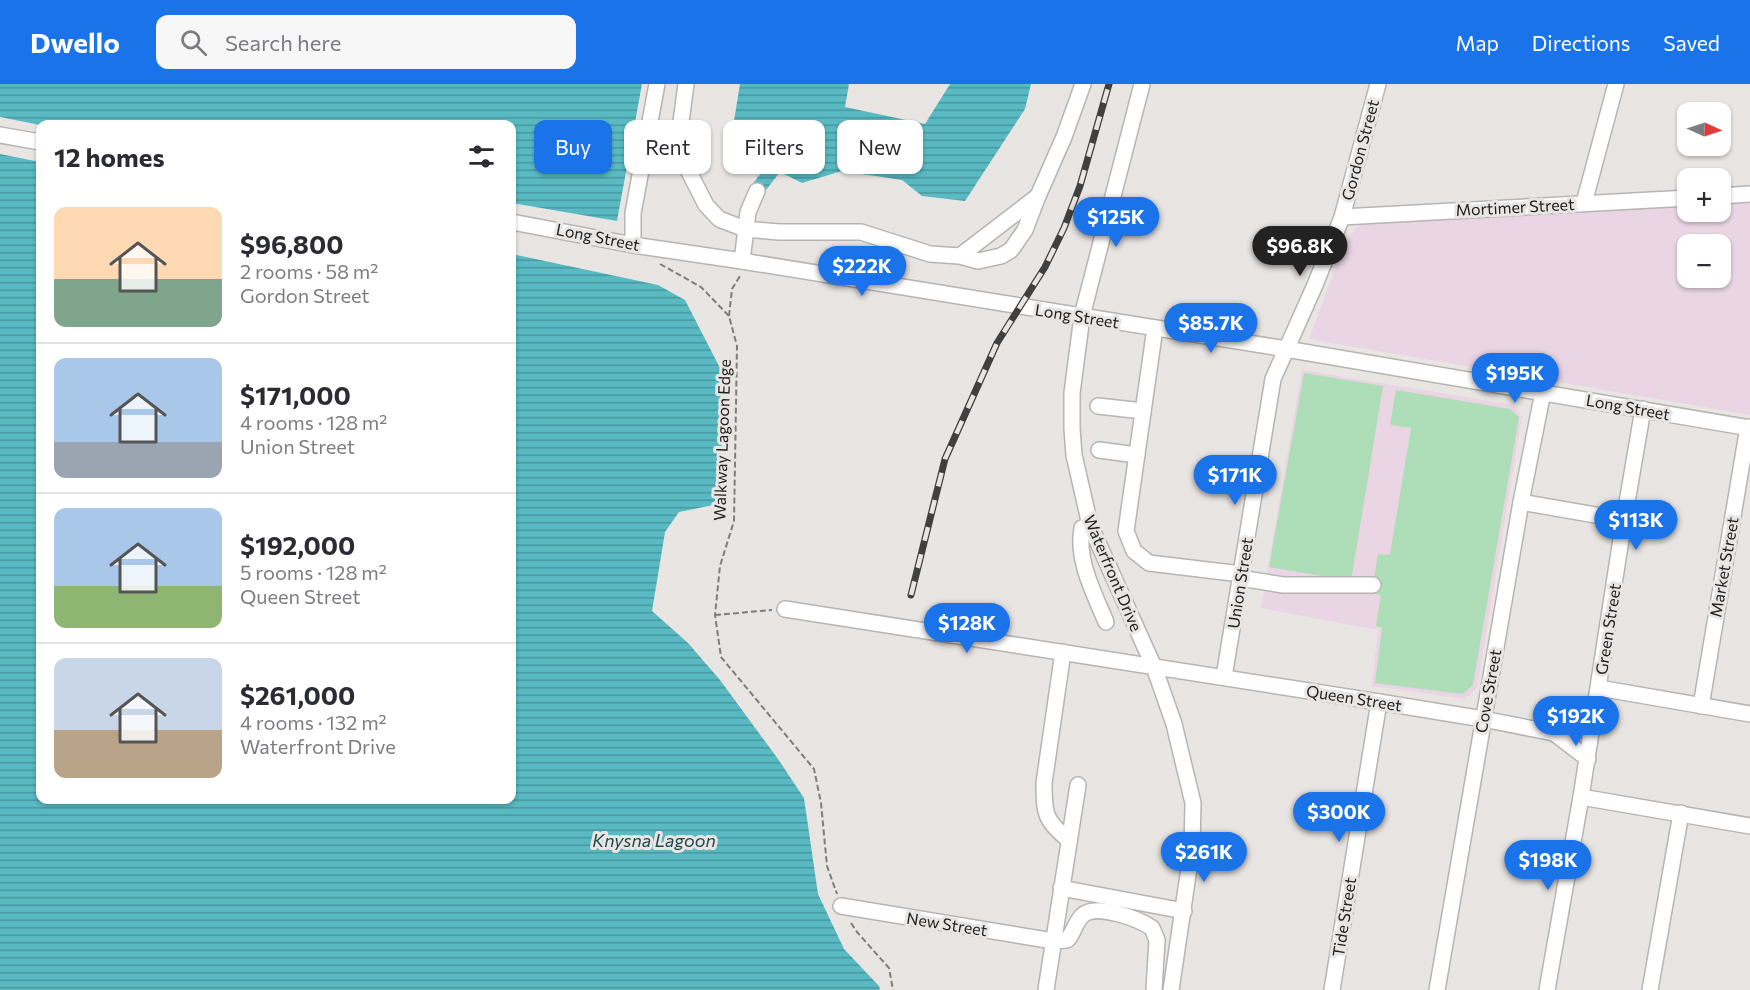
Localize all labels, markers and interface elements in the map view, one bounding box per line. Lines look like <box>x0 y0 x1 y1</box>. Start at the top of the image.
search box <box>156 15 576 69</box>
text: Dwello <box>30 25 120 59</box>
icon: search <box>177 26 210 59</box>
text: Search here <box>225 29 341 56</box>
text: Map <box>1456 30 1499 55</box>
text: Directions <box>1532 30 1630 55</box>
text: Saved <box>1663 30 1720 55</box>
street label: Gordon Street <box>1337 97 1382 202</box>
north arrow <box>1677 102 1731 156</box>
map controls <box>1677 102 1731 288</box>
chip: Buy <box>534 120 612 174</box>
chip: Rent <box>624 120 711 174</box>
chip: Filters <box>723 120 825 174</box>
chip: New <box>837 120 923 174</box>
icon: filters <box>465 140 498 173</box>
text: 12 homes <box>54 141 165 172</box>
button: + <box>1677 168 1731 222</box>
street label: Mortimer Street <box>1455 194 1575 219</box>
pin: $125K <box>1074 197 1158 248</box>
text: $125K <box>1087 204 1145 228</box>
street label: Long Street <box>555 219 642 254</box>
pin: $96.8K <box>1251 226 1349 277</box>
text: $96,800 <box>240 228 343 259</box>
icon: home <box>102 231 174 303</box>
text: $96.8K <box>1266 233 1334 257</box>
button: − <box>1677 234 1731 288</box>
pin: $222K <box>820 246 904 297</box>
text: $222K <box>832 253 892 277</box>
text: 2 rooms · 58 m² <box>240 259 378 283</box>
text: Gordon Street <box>240 283 370 307</box>
street label: Long Street <box>1034 299 1121 332</box>
pin: $85.7K <box>1162 303 1260 354</box>
text: $85.7K <box>1178 310 1244 334</box>
pin: $195K <box>1473 353 1557 404</box>
street label: Walkway Lagoon Edge <box>709 359 734 521</box>
text: $195K <box>1486 360 1544 384</box>
text: $171,000 <box>240 379 351 410</box>
icon: home <box>102 382 174 454</box>
street label: Long Street <box>1585 390 1672 423</box>
text: 4 rooms · 128 m² <box>240 410 387 434</box>
text: Union Street <box>240 434 355 458</box>
pin: $171K <box>1193 455 1277 506</box>
text: $171K <box>1208 462 1262 486</box>
pin: $113K <box>1594 500 1678 551</box>
text: $113K <box>1608 507 1664 531</box>
street label: Waterfront Drive <box>1080 512 1147 634</box>
street label: Market Street <box>1705 515 1742 618</box>
text: $192,000 <box>240 529 355 560</box>
icon: home <box>102 532 174 604</box>
street label: Union Street <box>1223 536 1256 630</box>
text: 5 rooms · 128 m² <box>240 560 387 584</box>
street label: Green Street <box>1591 581 1624 676</box>
text: Queen Street <box>240 584 360 608</box>
pin: $128K <box>925 603 1009 654</box>
text: $128K <box>938 610 996 634</box>
street label: Cove Street <box>1471 647 1504 734</box>
text: $261,000 <box>240 679 355 710</box>
street label: Queen Street <box>1305 681 1404 714</box>
icon: home <box>102 682 174 754</box>
pin: $192K <box>1534 696 1618 747</box>
text: $192K <box>1547 703 1605 727</box>
text: 4 rooms · 132 m² <box>240 710 387 734</box>
text: Waterfront Drive <box>240 734 396 758</box>
pin: $300K <box>1297 792 1381 843</box>
text: $300K <box>1307 799 1371 823</box>
water label: Knysna Lagoon <box>592 829 716 851</box>
pin: $261K <box>1162 832 1246 883</box>
text: $261K <box>1175 839 1233 863</box>
pin: $198K <box>1506 840 1590 891</box>
text: $198K <box>1518 847 1578 871</box>
street label: Tide Street <box>1328 875 1359 958</box>
street label: New Street <box>905 908 989 939</box>

